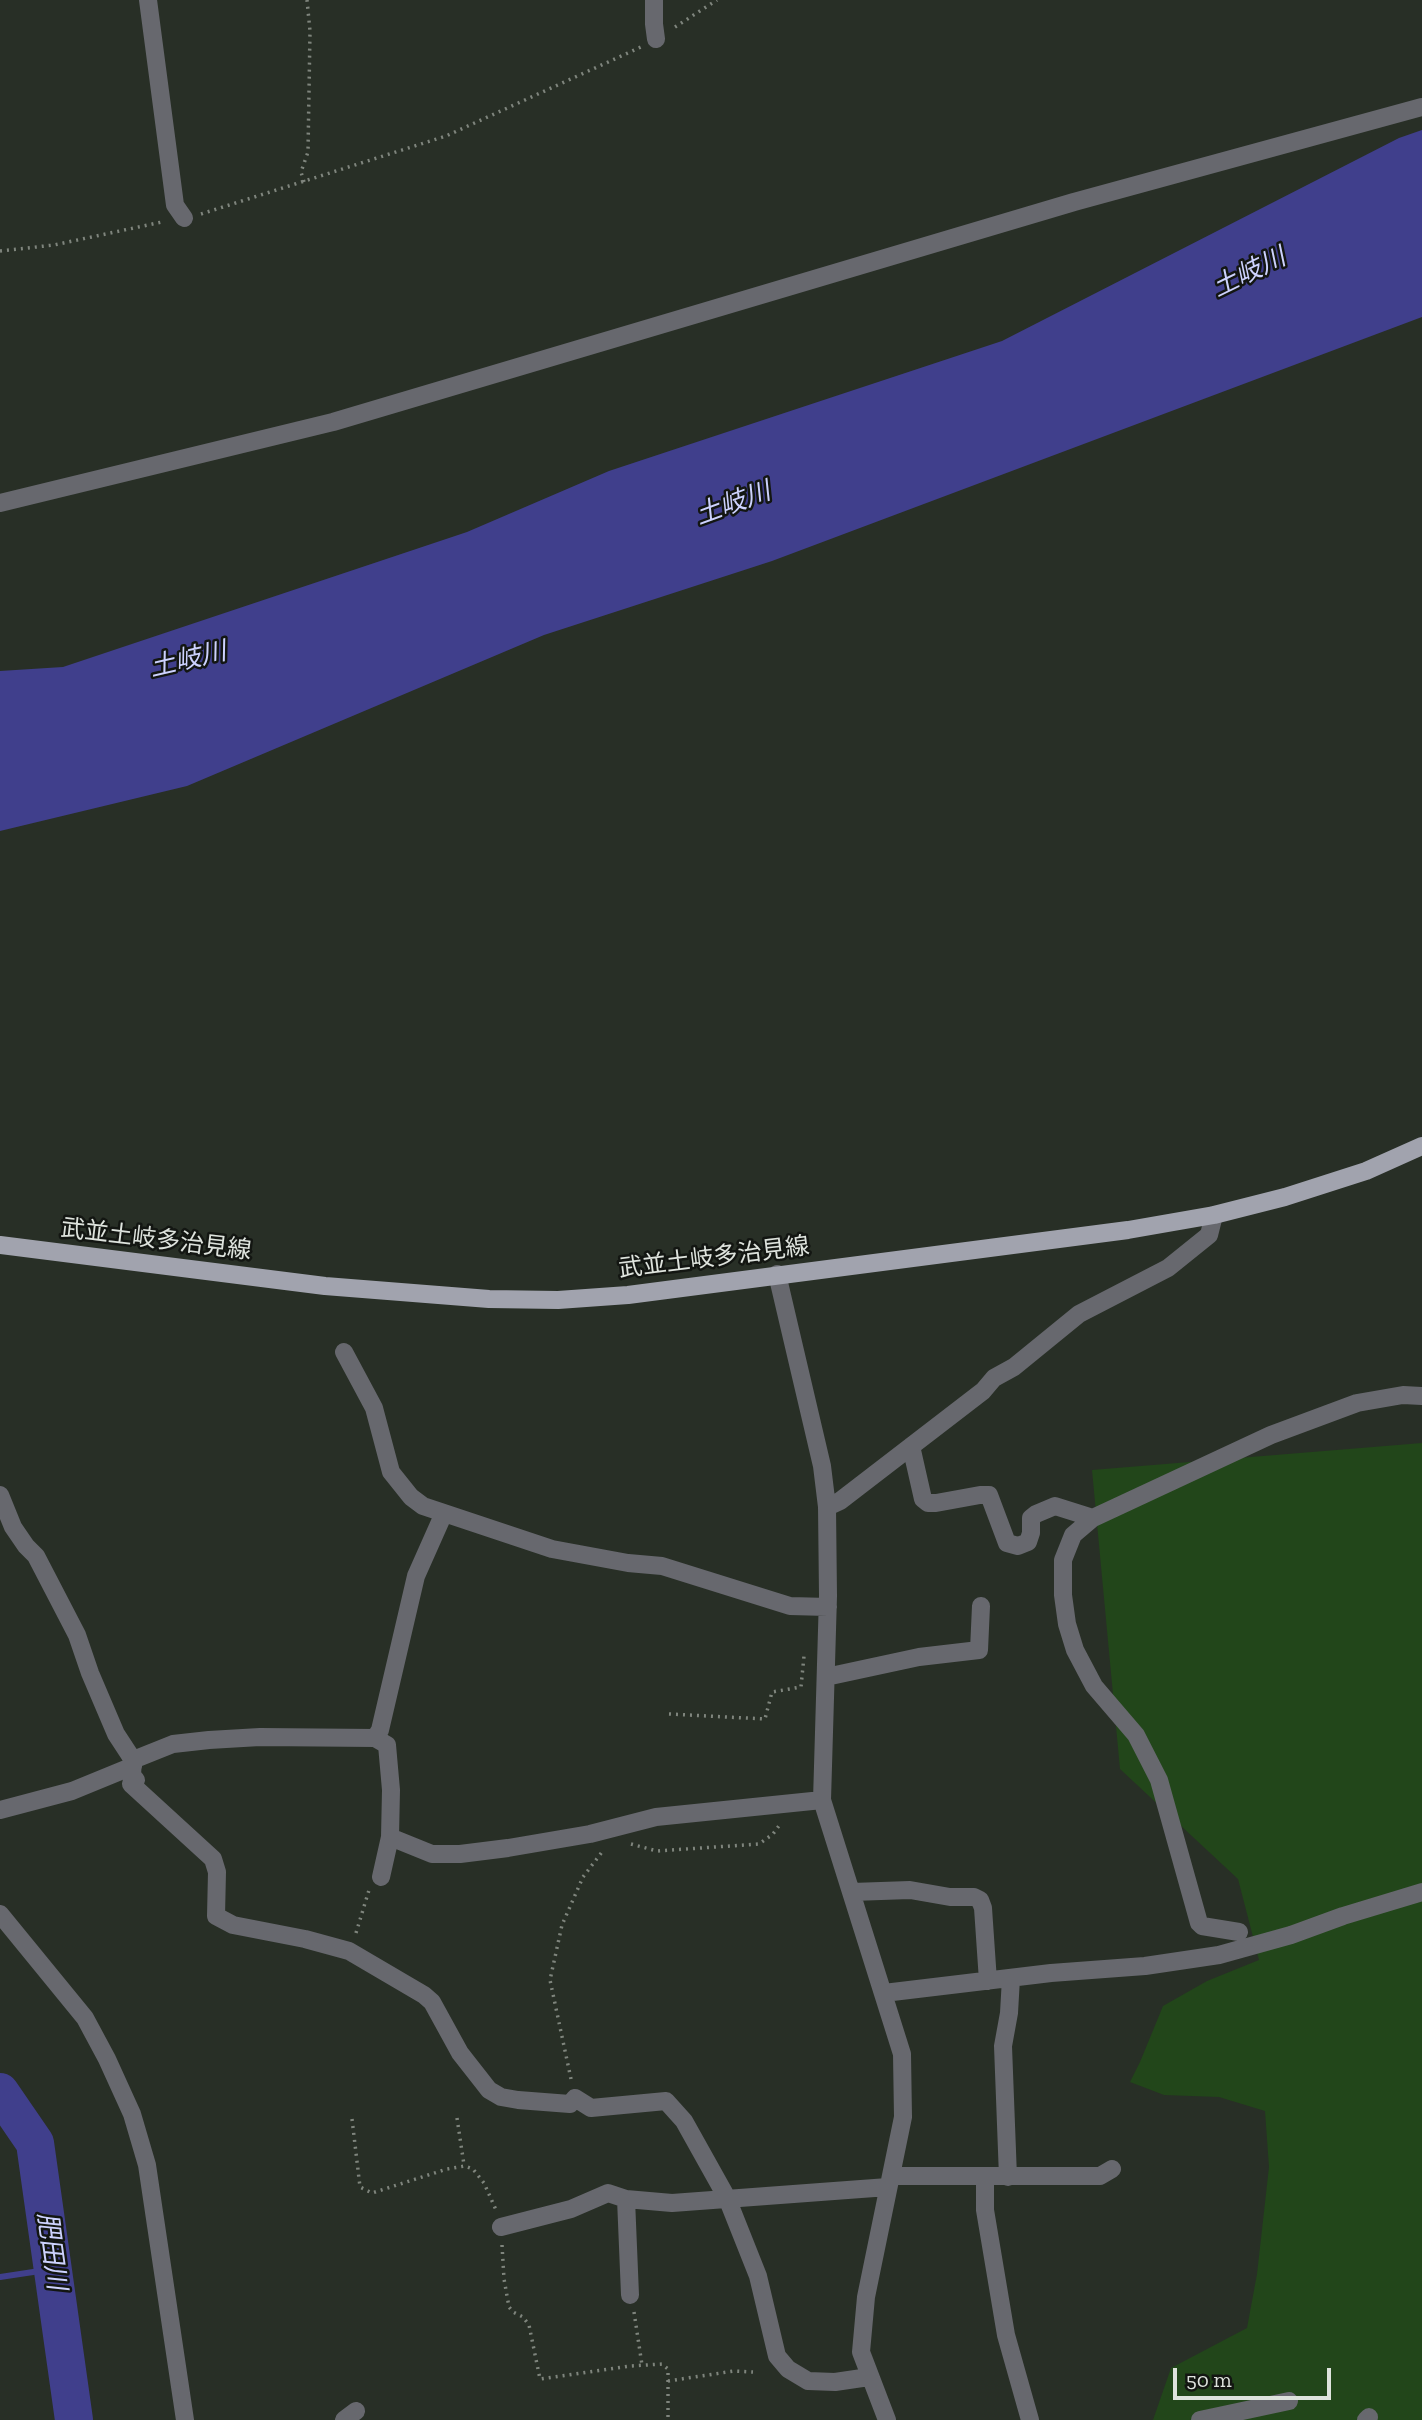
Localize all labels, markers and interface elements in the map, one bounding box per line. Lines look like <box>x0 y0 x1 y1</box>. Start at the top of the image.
water label: 土岐川 <box>1207 242 1291 304</box>
water label: 土岐川 <box>691 476 775 532</box>
water label: 土岐川 <box>146 636 230 684</box>
street label: 武並土岐多治見線 <box>59 1214 253 1266</box>
street label: 武並土岐多治見線 <box>617 1232 811 1284</box>
water label: 肥田川 <box>30 2210 72 2292</box>
scale bar <box>1177 2354 1334 2398</box>
text: 50 m <box>1186 2367 1232 2392</box>

